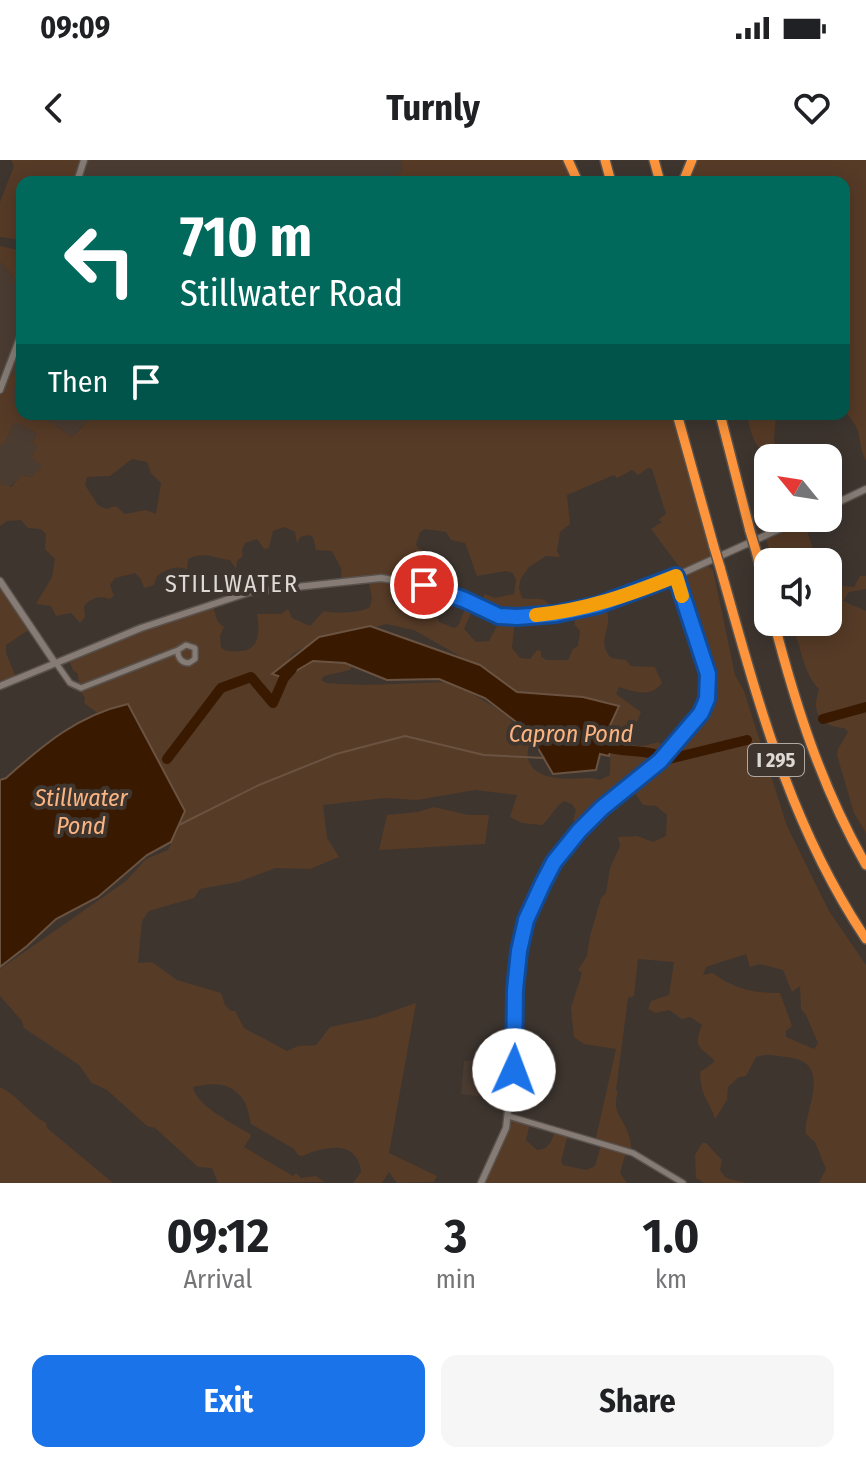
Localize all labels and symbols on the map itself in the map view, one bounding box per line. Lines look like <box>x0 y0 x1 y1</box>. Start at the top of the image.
north arrow <box>754 444 842 532</box>
pin <box>390 551 458 619</box>
district label: STILLWATER <box>165 570 299 598</box>
water label: Capron Pond <box>509 720 633 748</box>
road number: I 295 <box>748 744 804 776</box>
water label: Stillwater Pond <box>33 784 128 840</box>
position arrow <box>472 1028 556 1112</box>

